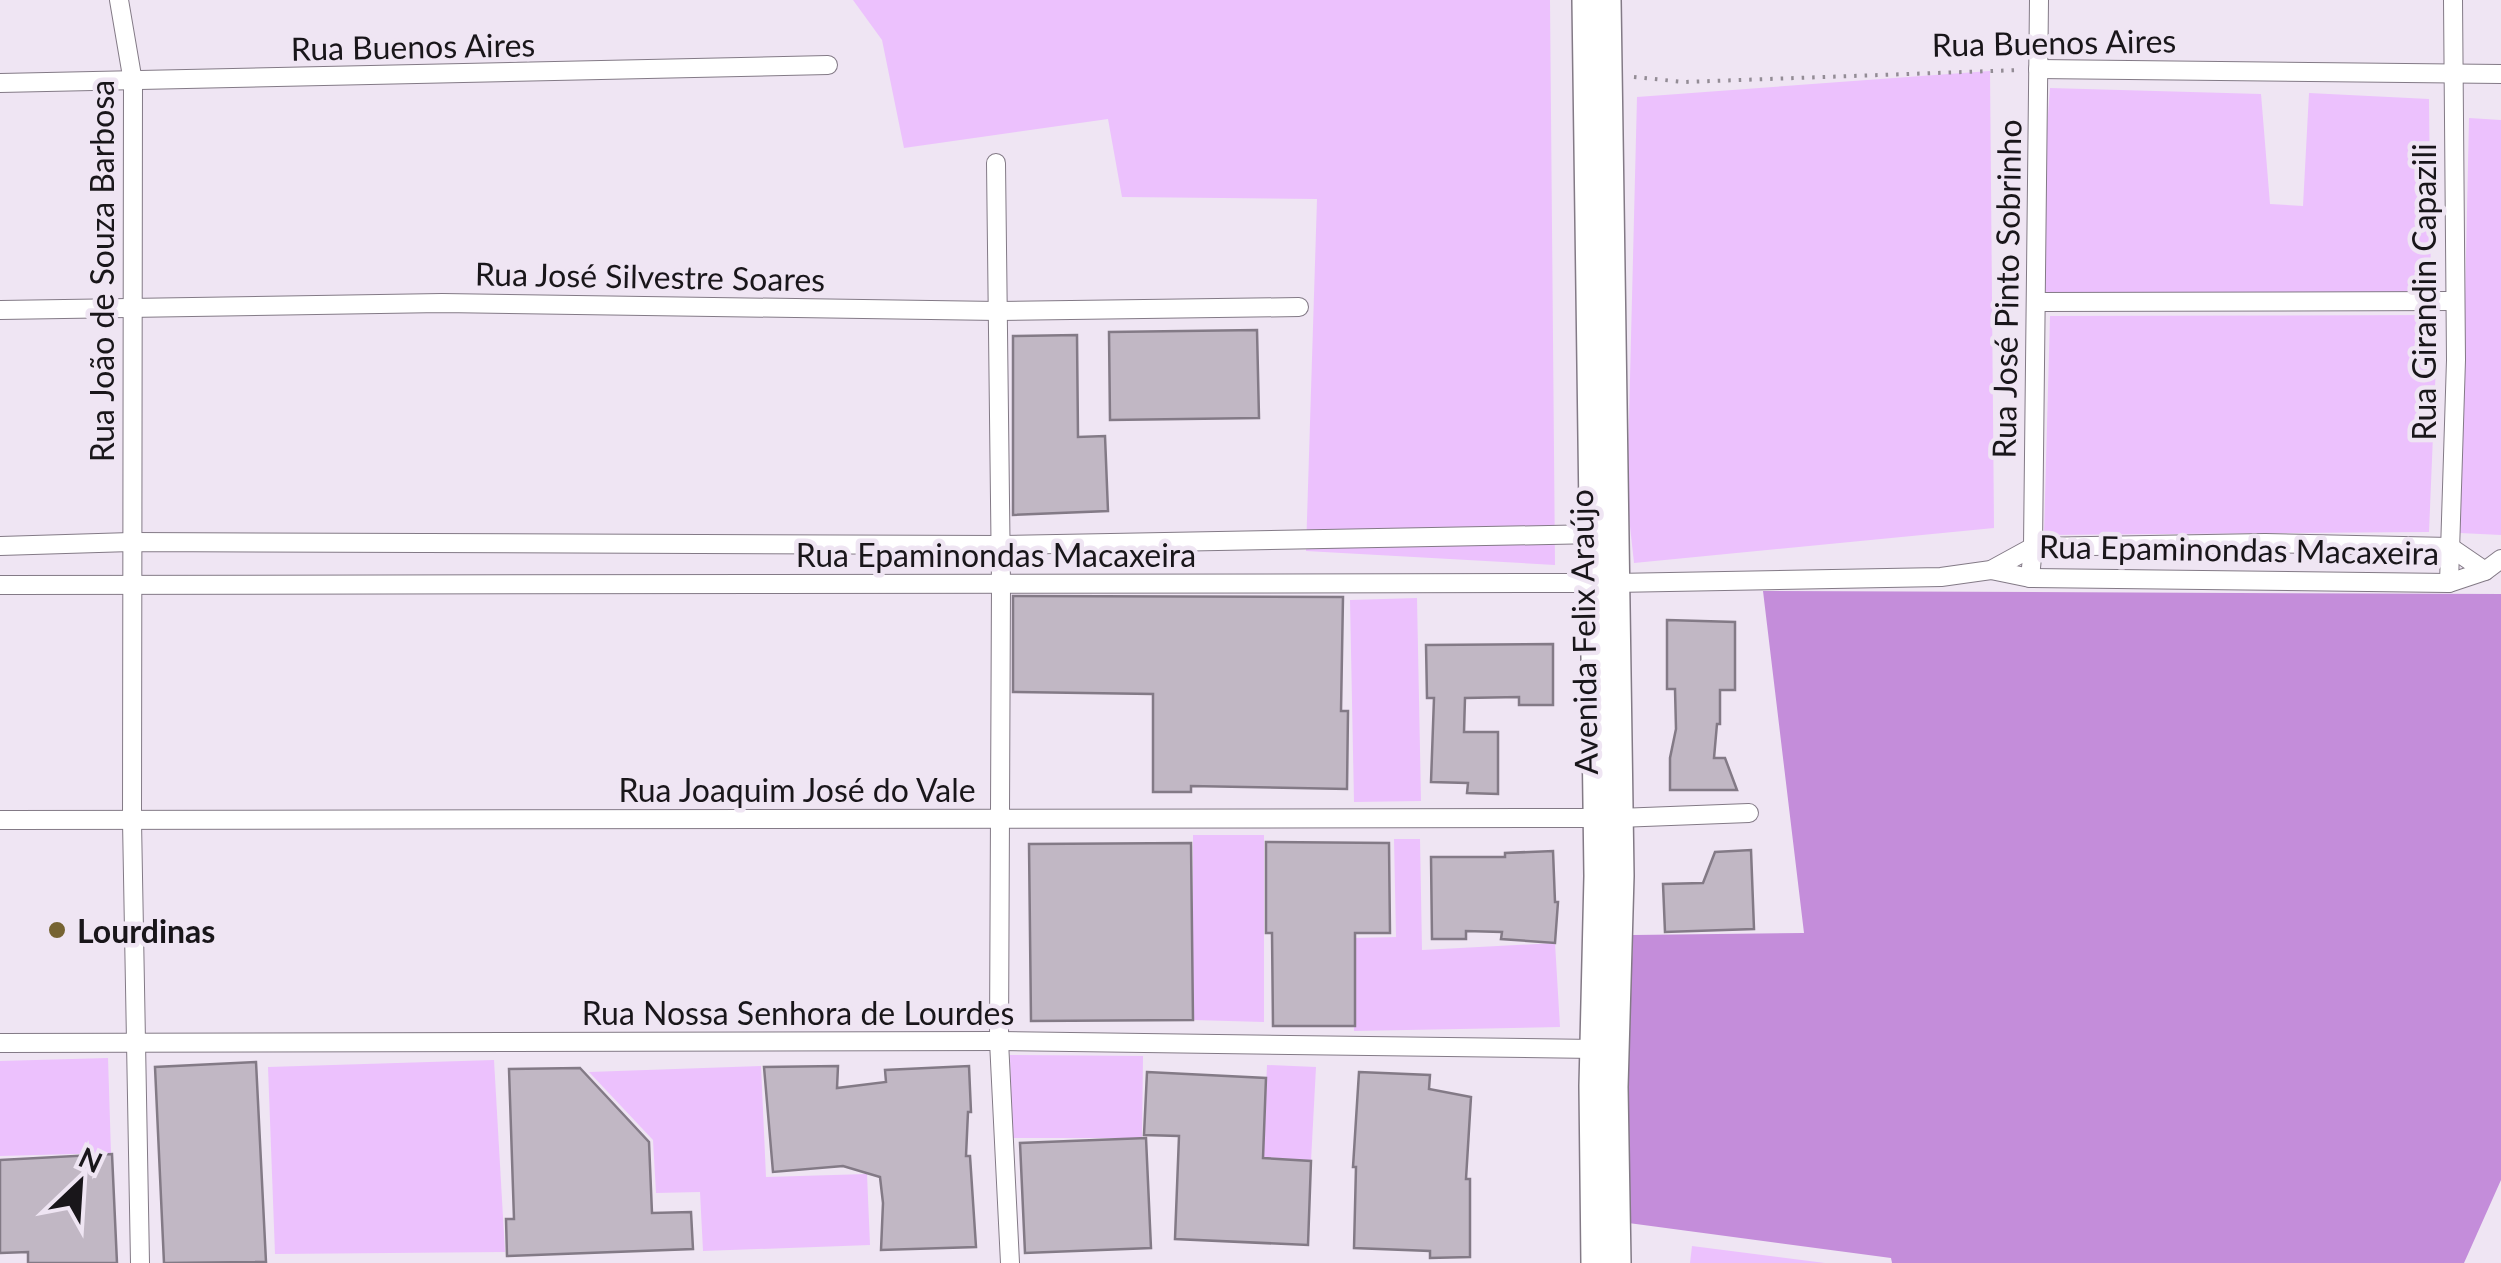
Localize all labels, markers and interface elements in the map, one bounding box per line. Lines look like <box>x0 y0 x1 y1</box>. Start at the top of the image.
street label: Rua Buenos Aires <box>1931 20 2177 64</box>
street label: Rua Buenos Aires <box>290 24 536 68</box>
street label: Rua João de Souza Barbosa <box>82 80 121 462</box>
street label: Rua José Pinto Sobrinho <box>1984 119 2028 459</box>
street label: Rua Girandin Capazili <box>2404 143 2443 441</box>
street label: Rua José Silvestre Soares <box>475 253 825 299</box>
street label: Avenida Felix Araújo <box>1561 489 1605 775</box>
street label: Rua Epaminondas Macaxeira <box>2039 526 2439 572</box>
street label: Rua Epaminondas Macaxeira <box>796 535 1196 574</box>
street label: Rua Joaquim José do Vale <box>618 770 976 809</box>
place label: Lourdinas <box>77 911 215 950</box>
marker: Lourdinas <box>46 919 68 941</box>
street label: Rua Nossa Senhora de Lourdes <box>582 993 1014 1032</box>
north arrow <box>30 1133 130 1233</box>
text: N <box>74 1139 108 1179</box>

